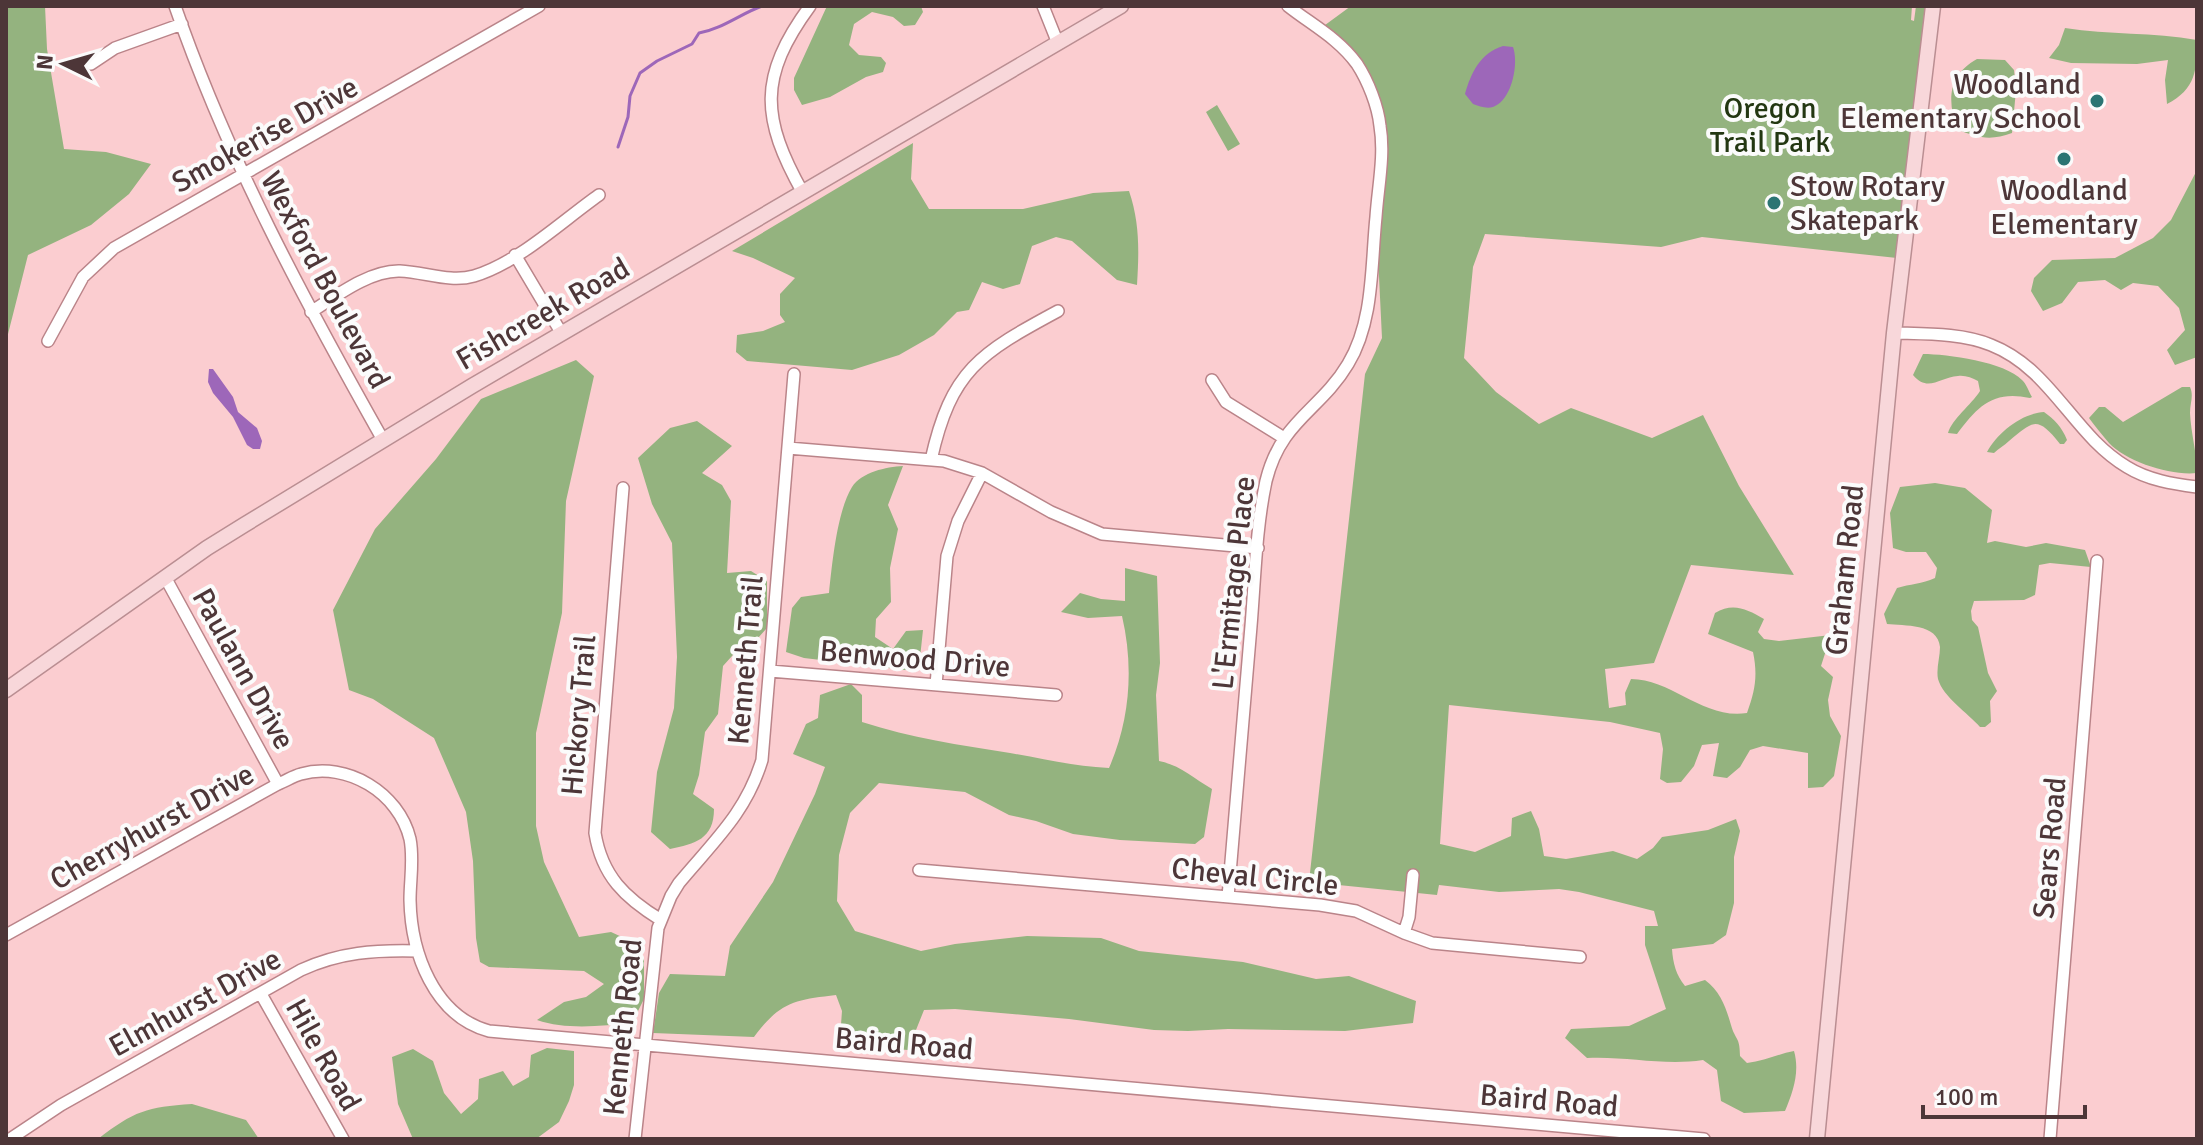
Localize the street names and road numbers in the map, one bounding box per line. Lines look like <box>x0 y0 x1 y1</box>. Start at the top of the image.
street label: Smokerise Drive <box>165 69 365 201</box>
street label: Wexford Boulevard <box>252 165 398 395</box>
street label: Fishcreek Road <box>450 250 636 378</box>
street label: L'Ermitage Place <box>1204 474 1264 692</box>
street label: Graham Road <box>1818 483 1872 657</box>
street label: Kenneth Trail <box>720 574 772 746</box>
street label: Paulann Drive <box>184 582 302 756</box>
street label: Benwood Drive <box>818 632 1012 686</box>
street label: Hickory Trail <box>554 633 604 797</box>
street label: Cherryhurst Drive <box>44 756 260 898</box>
street label: Sears Road <box>2025 776 2075 920</box>
street label: Cheval Circle <box>1170 850 1340 904</box>
street label: Kenneth Road <box>595 937 651 1117</box>
street label: Elmhurst Drive <box>103 941 287 1065</box>
street label: Hile Road <box>277 992 369 1118</box>
street label: Baird Road <box>833 1020 975 1068</box>
street label: Baird Road <box>1478 1077 1620 1125</box>

